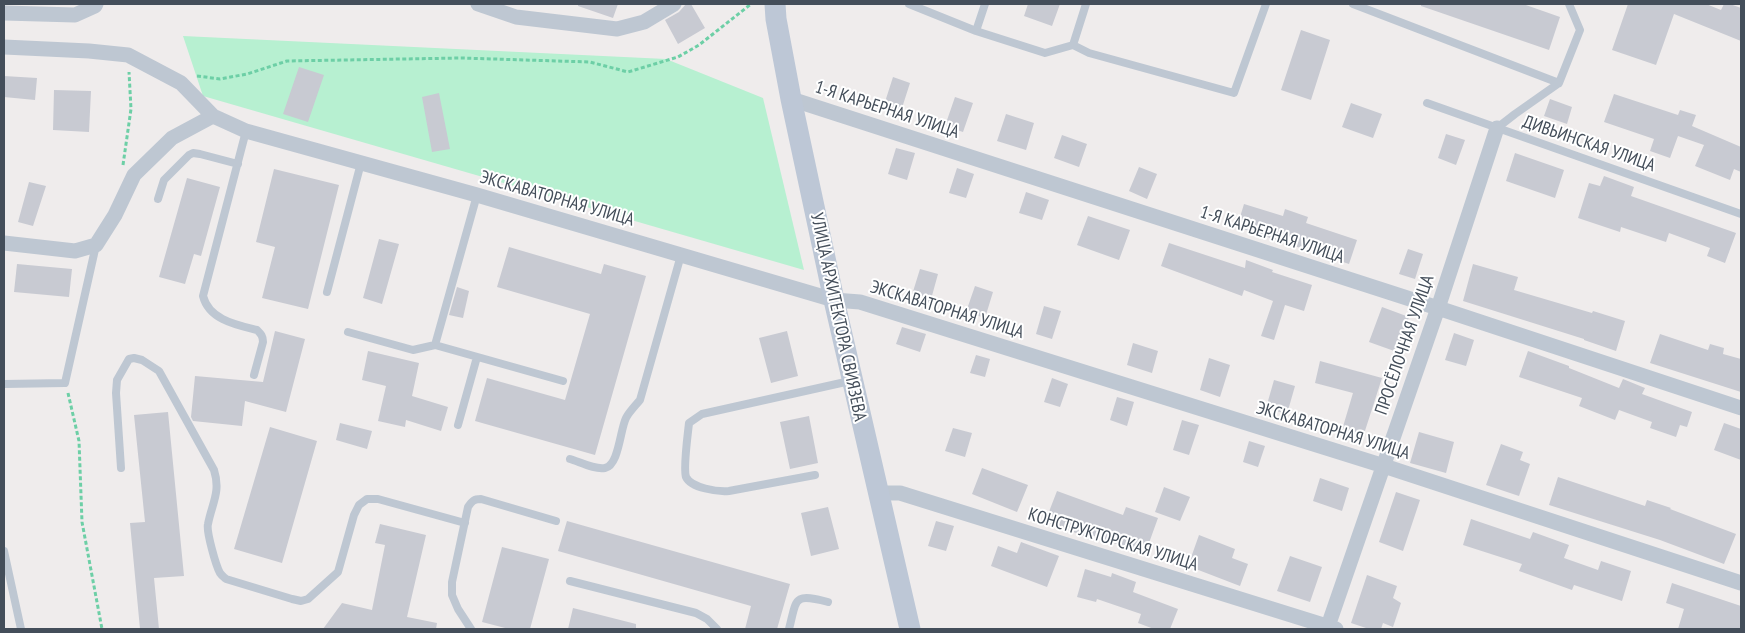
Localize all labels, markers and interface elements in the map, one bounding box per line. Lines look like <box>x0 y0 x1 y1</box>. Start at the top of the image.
street label: 1-Я КАРЬЕРНАЯ УЛИЦА <box>812 77 962 143</box>
street label: ДИВЬИНСКАЯ УЛИЦА <box>1520 111 1658 177</box>
street label: ЭКСКАВАТОРНАЯ УЛИЦА <box>477 167 637 231</box>
street label: 1-Я КАРЬЕРНАЯ УЛИЦА <box>1197 202 1347 268</box>
street label: УЛИЦА АРХИТЕКТОРА СВИЯЗЕВА <box>805 211 871 423</box>
street label: ПРОСЁЛОЧНАЯ УЛИЦА <box>1371 272 1439 418</box>
street label: ЭКСКАВАТОРНАЯ УЛИЦА <box>868 276 1026 344</box>
street label: ЭКСКАВАТОРНАЯ УЛИЦА <box>1254 397 1412 465</box>
street label: КОНСТРУКТОРСКАЯ УЛИЦА <box>1025 504 1201 576</box>

